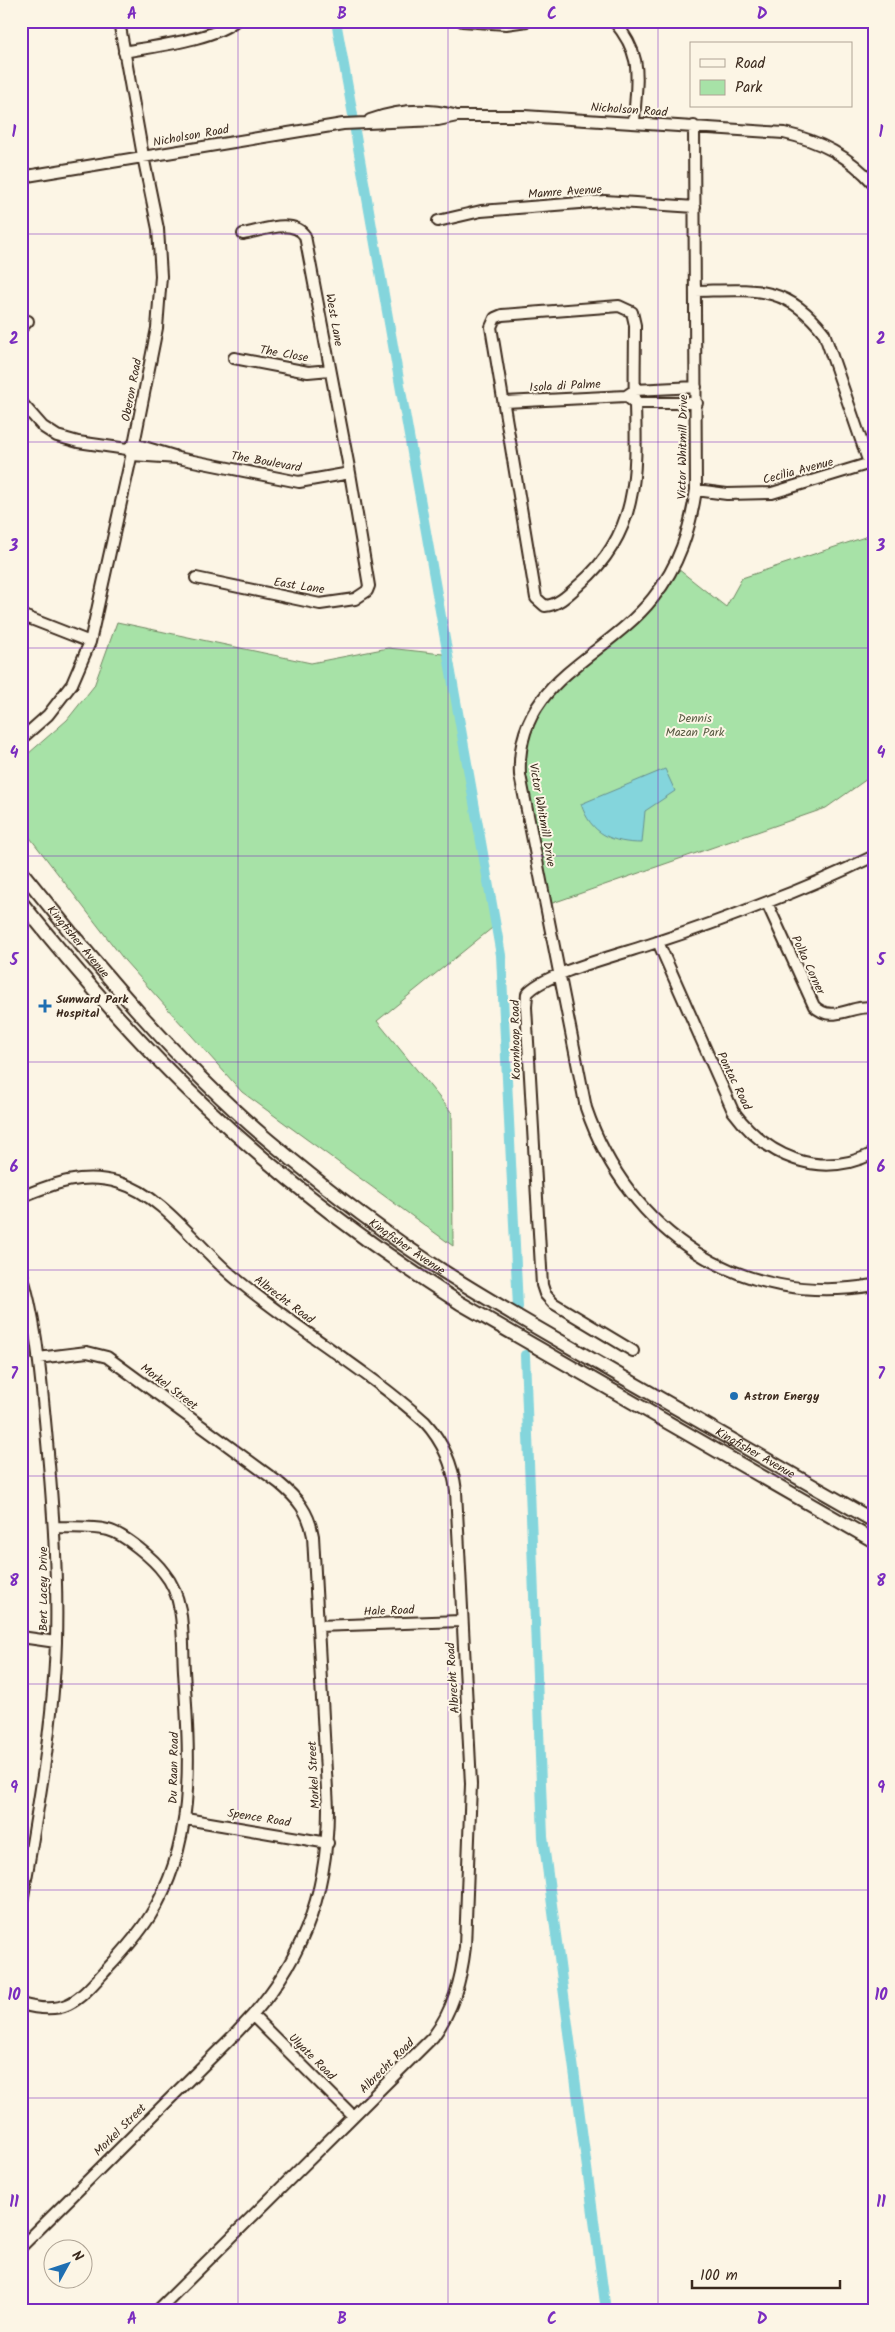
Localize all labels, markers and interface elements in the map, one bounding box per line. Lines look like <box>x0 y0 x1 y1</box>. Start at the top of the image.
text: A <box>127 2 137 27</box>
text: B <box>337 2 347 27</box>
text: C <box>547 2 557 27</box>
text: D <box>757 2 768 27</box>
legend <box>690 42 852 108</box>
text: Road <box>735 52 766 76</box>
text: Park <box>735 76 763 100</box>
street label: Nicholson Road <box>590 98 669 122</box>
text: 1 <box>12 120 17 145</box>
street label: Nicholson Road <box>151 120 232 152</box>
text: 1 <box>879 120 884 145</box>
street label: Mamre Avenue <box>527 180 603 204</box>
street label: West Lane <box>320 292 348 348</box>
text: 2 <box>9 327 19 352</box>
text: 2 <box>876 327 886 352</box>
street label: The Close <box>258 340 310 368</box>
street label: Oberon Road <box>117 356 148 423</box>
street label: Isola di Palme <box>529 375 602 397</box>
street label: Victor Whitmill Drive <box>673 394 693 500</box>
street label: The Boulevard <box>229 446 304 478</box>
street label: Cecilia Avenue <box>761 452 836 490</box>
text: 3 <box>9 534 19 559</box>
text: 3 <box>876 534 886 559</box>
street label: East Lane <box>272 573 326 599</box>
park label: Dennis Mazan Park <box>666 709 725 742</box>
text: 4 <box>10 741 19 766</box>
text: 4 <box>877 741 886 766</box>
street label: Victor Whitmill Drive <box>524 762 561 869</box>
street label: Kingfisher Avenue <box>43 901 115 983</box>
street label: Polka Corner <box>786 932 830 999</box>
text: 5 <box>9 948 20 973</box>
text: 5 <box>876 948 887 973</box>
place label: Sunward Park Hospital <box>56 990 129 1023</box>
marker: Sunward Park Hospital <box>38 999 52 1013</box>
street label: Koornhoop Road <box>506 999 526 1080</box>
street label: Pontac Road <box>712 1049 757 1114</box>
text: 6 <box>10 1155 19 1180</box>
text: 6 <box>877 1155 886 1180</box>
street label: Kingfisher Avenue <box>365 1213 450 1280</box>
street label: Albrecht Road <box>250 1271 319 1330</box>
street label: Morkel Street <box>136 1359 202 1415</box>
text: 7 <box>10 1362 18 1387</box>
text: 7 <box>877 1362 885 1387</box>
place label: Astron Energy <box>744 1387 820 1406</box>
marker: Astron Energy <box>728 1390 740 1402</box>
street label: Kingfisher Avenue <box>712 1422 799 1484</box>
street label: Bert Lacey Drive <box>34 1546 53 1631</box>
text: 8 <box>9 1569 19 1594</box>
text: 8 <box>876 1569 886 1594</box>
street label: Hale Road <box>363 1601 416 1621</box>
street label: Albrecht Road <box>441 1641 465 1714</box>
street label: Du Raan Road <box>164 1731 184 1804</box>
street label: Morkel Street <box>303 1740 325 1809</box>
text: 9 <box>10 1776 18 1801</box>
text: 9 <box>877 1776 885 1801</box>
street label: Spence Road <box>226 1804 293 1833</box>
text: 10 <box>7 1983 21 2008</box>
text: 10 <box>874 1983 888 2008</box>
street label: Ulyate Road <box>284 2029 341 2086</box>
street label: Albrecht Road <box>355 2033 420 2098</box>
street label: Morkel Street <box>89 2099 151 2161</box>
text: 11 <box>9 2190 19 2215</box>
text: 11 <box>876 2190 886 2215</box>
north arrow <box>42 2240 92 2290</box>
text: N <box>66 2246 89 2267</box>
scale bar <box>692 2257 840 2289</box>
text: 100 m <box>700 2264 738 2288</box>
text: A <box>127 2307 137 2332</box>
text: B <box>337 2307 347 2332</box>
text: C <box>547 2307 557 2332</box>
text: D <box>757 2307 768 2332</box>

